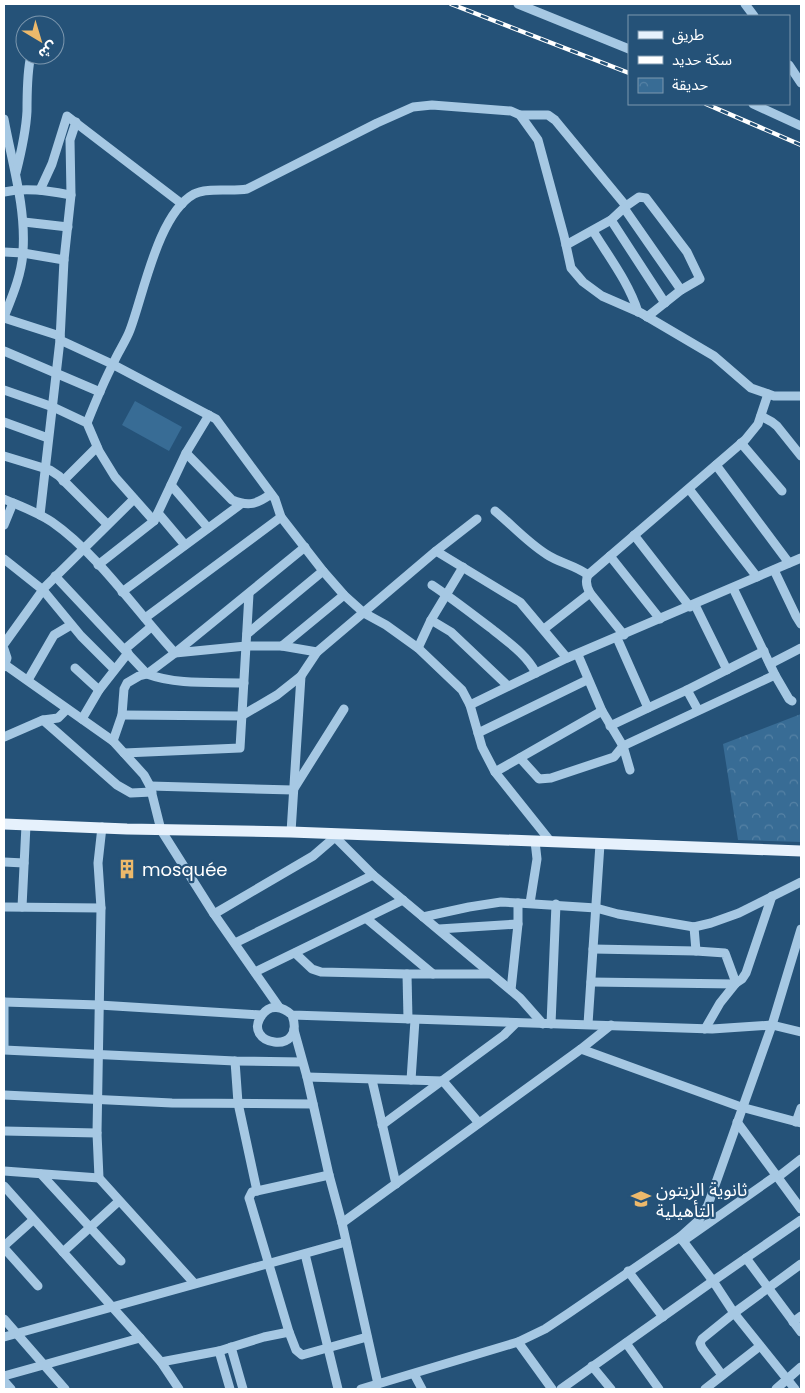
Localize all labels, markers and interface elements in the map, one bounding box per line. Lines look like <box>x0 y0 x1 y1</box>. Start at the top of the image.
north arrow <box>15 15 65 65</box>
legend <box>628 15 790 105</box>
text: طريق <box>672 24 704 45</box>
text: ش <box>34 36 62 64</box>
text: سكة حديد <box>672 49 732 70</box>
text: حديقة <box>672 74 708 95</box>
place label: mosquée <box>142 857 227 882</box>
building icon: mosquée <box>116 858 138 880</box>
place label: ثانوية الزيتون التأهيلية <box>656 1177 747 1223</box>
school or university icon: ثانوية الزيتون التأهيلية <box>630 1188 652 1210</box>

